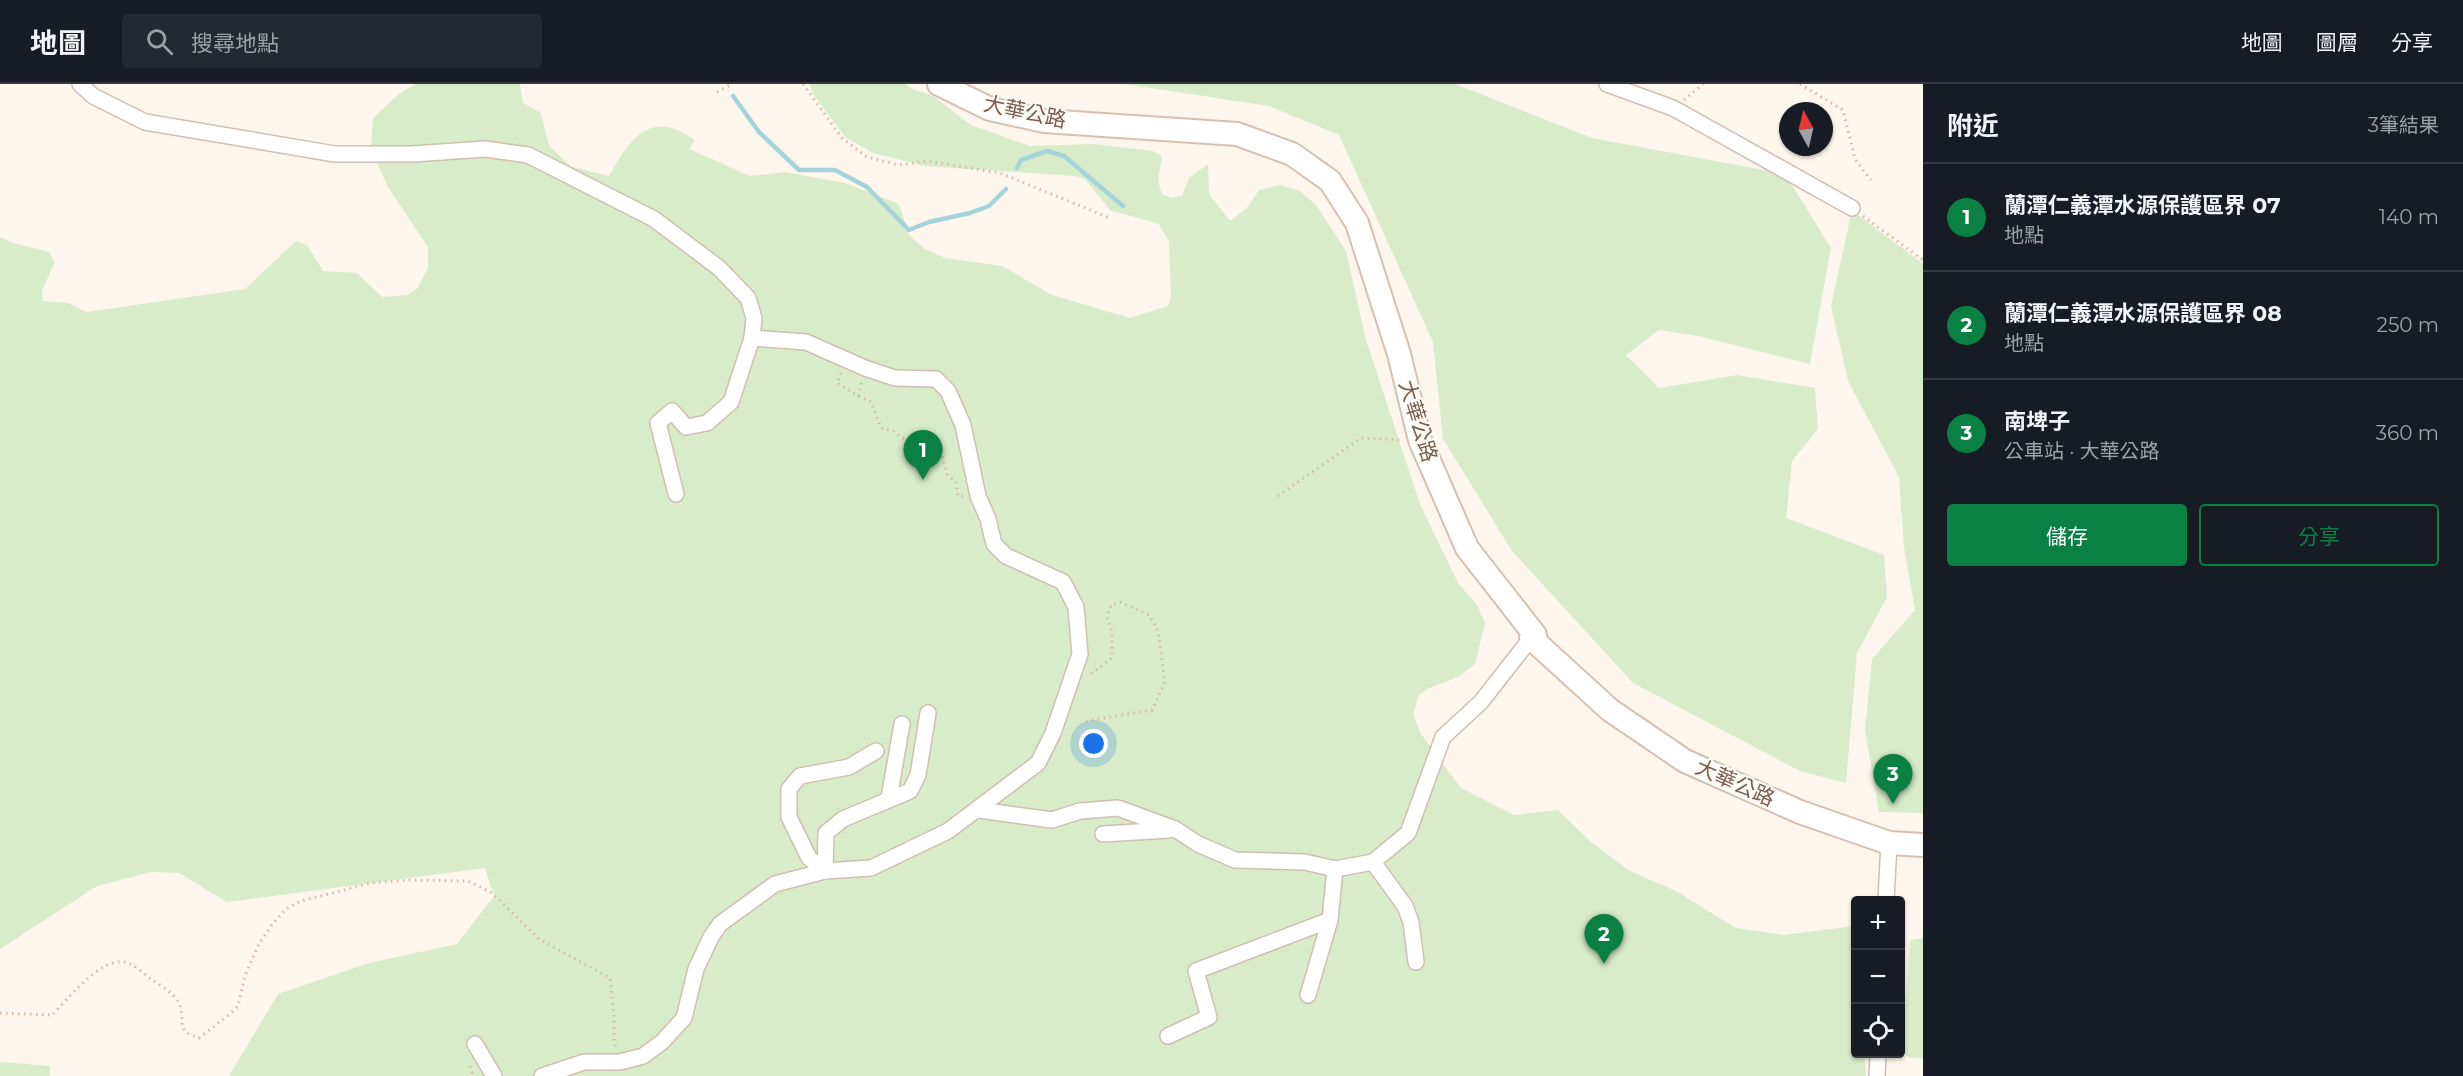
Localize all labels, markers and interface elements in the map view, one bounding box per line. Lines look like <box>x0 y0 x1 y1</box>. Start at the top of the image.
search box <box>122 14 542 68</box>
icon: search <box>143 25 176 58</box>
text: 地圖 <box>30 26 86 60</box>
text: 搜尋地點 <box>191 30 279 57</box>
text: 地圖 <box>2241 30 2283 55</box>
text: 圖層 <box>2316 30 2358 55</box>
text: 分享 <box>2391 30 2433 55</box>
street label: 大華公路 <box>981 91 1069 132</box>
north arrow <box>1779 102 1833 156</box>
text: 附近 <box>1947 110 1999 142</box>
text: 3筆結果 <box>2368 113 2439 137</box>
text: 蘭潭仁義潭水源保護區界 07 <box>2004 192 2281 219</box>
text: 1 <box>1963 205 1970 229</box>
text: 140 m <box>2379 205 2439 229</box>
text: 地點 <box>2004 223 2044 247</box>
text: 蘭潭仁義潭水源保護區界 08 <box>2004 300 2282 327</box>
text: 2 <box>1961 313 1972 337</box>
text: 250 m <box>2377 313 2439 337</box>
text: 地點 <box>2004 331 2044 355</box>
street label: 大華公路 <box>1394 377 1443 465</box>
text: 南埤子 <box>2004 408 2070 435</box>
text: 3 <box>1961 421 1972 445</box>
text: 360 m <box>2376 421 2439 445</box>
pin: 1 <box>904 430 942 480</box>
text: 公車站 · 大華公路 <box>2004 439 2160 463</box>
button: 儲存 <box>1947 504 2187 566</box>
button: 分享 <box>2199 504 2439 566</box>
your location <box>1079 729 1108 758</box>
street label: 大華公路 <box>1692 754 1779 811</box>
pin: 3 <box>1874 754 1912 804</box>
map controls <box>1851 896 1905 1058</box>
button: + <box>1851 896 1905 950</box>
pin: 2 <box>1584 914 1624 964</box>
button: − <box>1851 950 1905 1004</box>
button: locate <box>1851 1004 1905 1058</box>

